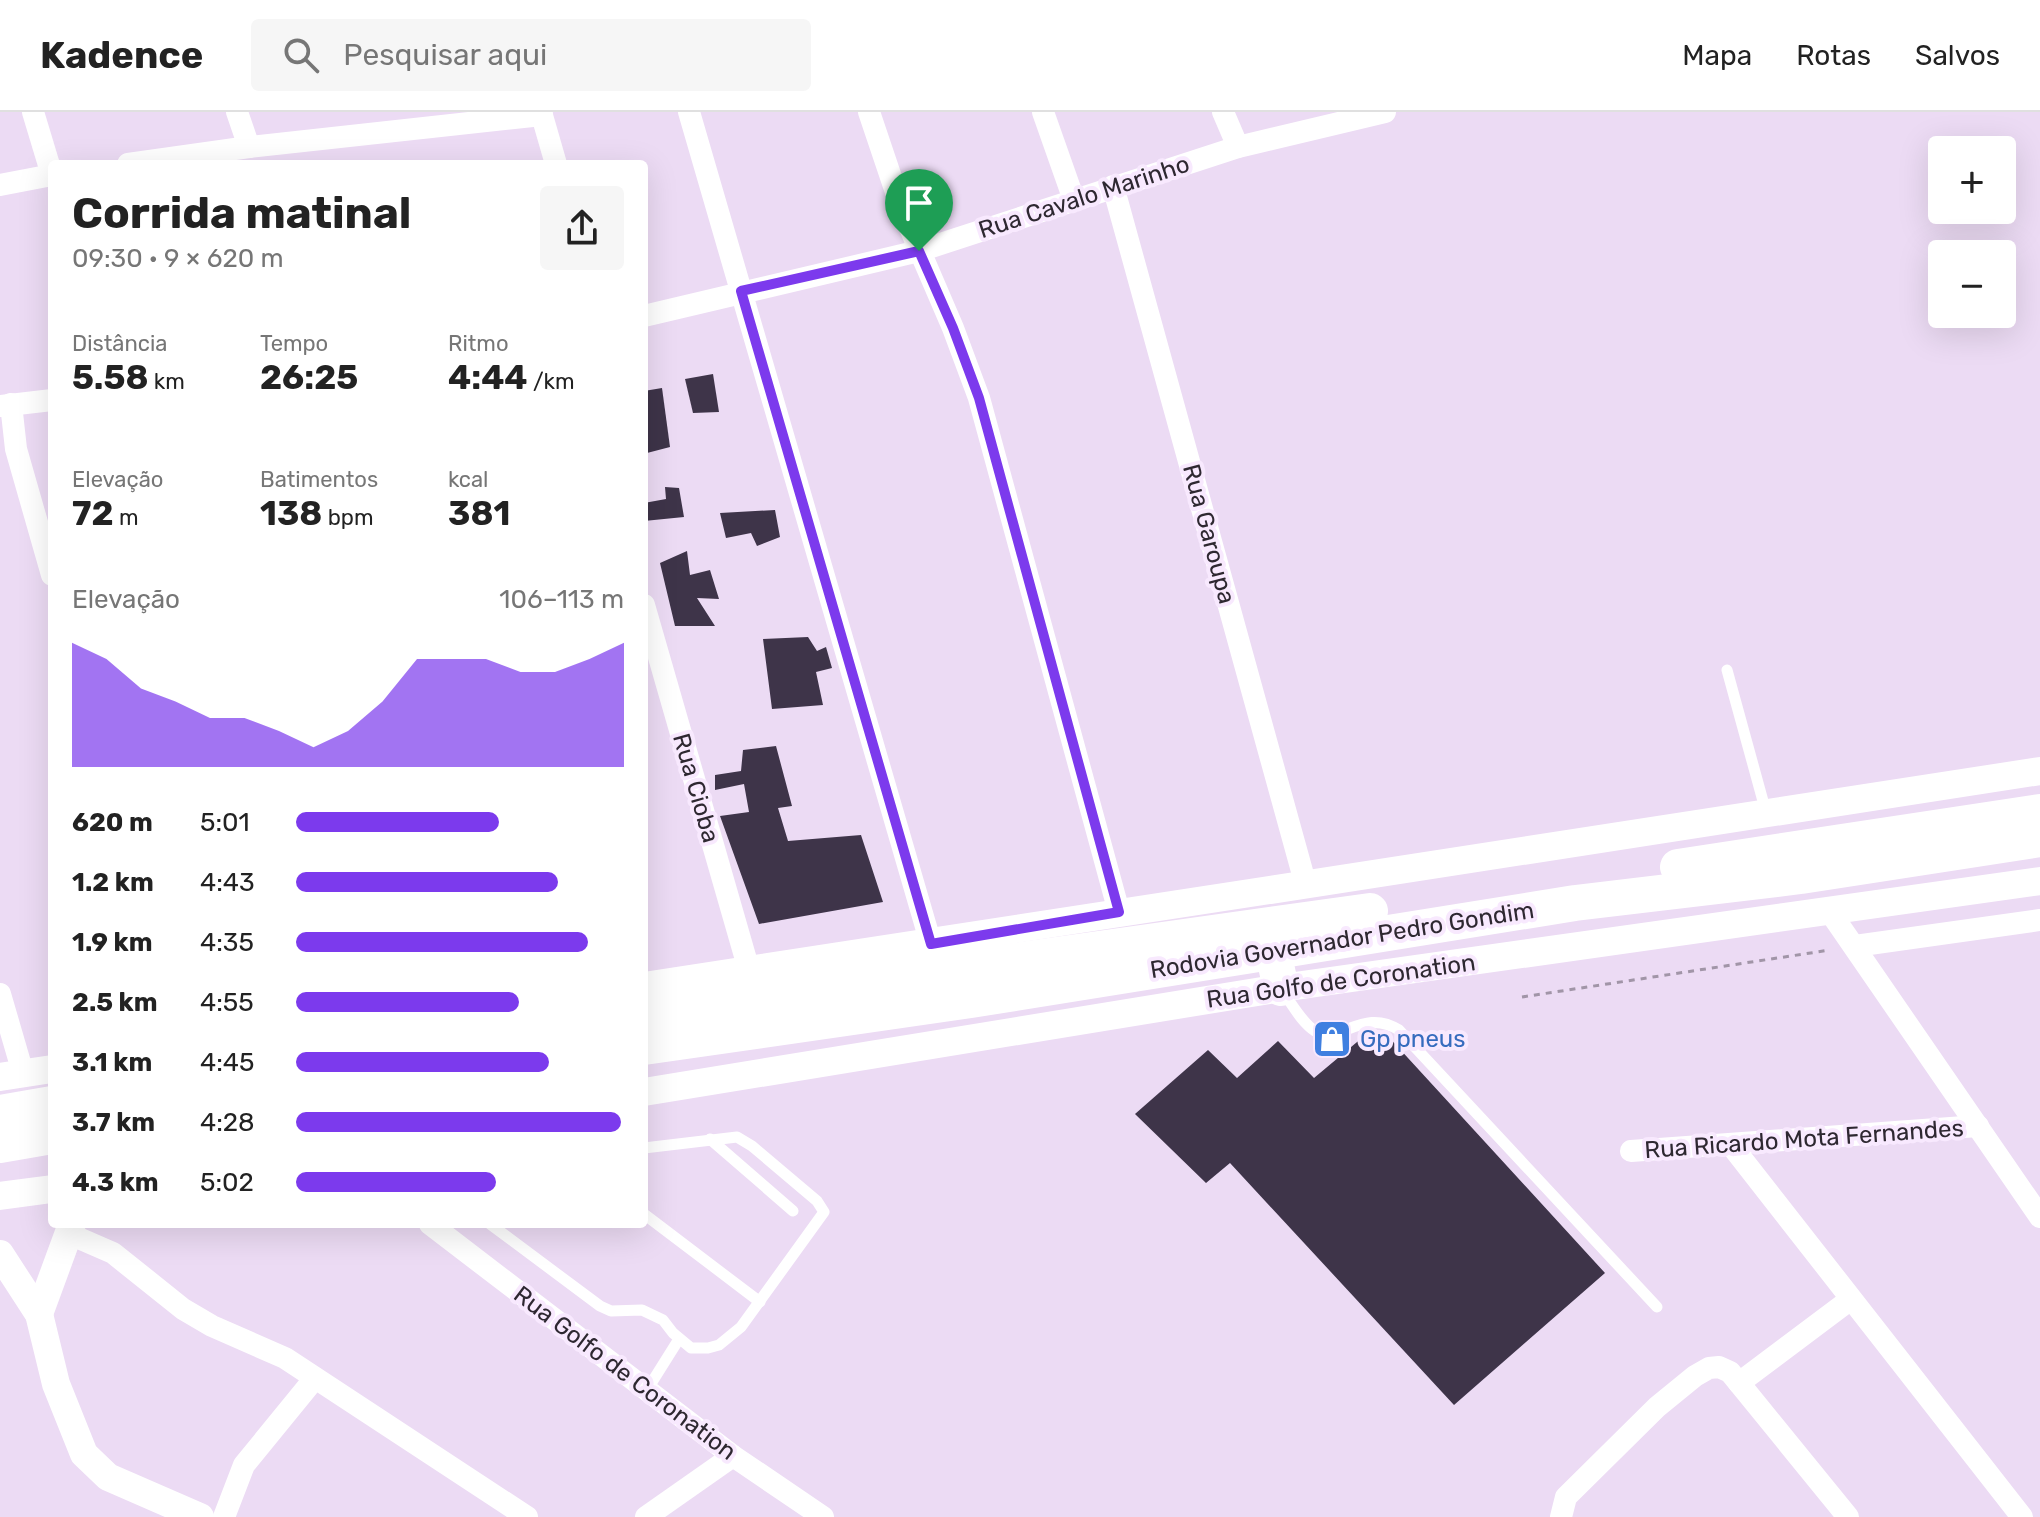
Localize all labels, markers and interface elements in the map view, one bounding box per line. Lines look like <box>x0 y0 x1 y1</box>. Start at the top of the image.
search box <box>251 19 811 91</box>
text: Kadence <box>40 32 203 78</box>
icon: search <box>279 33 323 77</box>
text: Pesquisar aqui <box>343 37 547 73</box>
text: Mapa <box>1682 39 1752 72</box>
text: Rotas <box>1796 39 1871 72</box>
text: Salvos <box>1915 39 2000 72</box>
map controls <box>1928 136 2016 328</box>
button: + <box>1928 136 2016 224</box>
street label: Rua Cavalo Marinho <box>975 150 1193 244</box>
pin <box>885 169 953 251</box>
icon: arrive <box>897 181 941 225</box>
button: share <box>540 186 624 270</box>
text: Corrida matinal <box>72 187 411 239</box>
button: − <box>1928 240 2016 328</box>
text: 09:30 · 9 × 620 m <box>72 243 284 274</box>
text: Distância <box>72 330 167 357</box>
text: Tempo <box>260 330 328 357</box>
text: Ritmo <box>448 330 509 357</box>
text: 5.58 <box>72 357 148 398</box>
text: 26:25 <box>260 357 358 398</box>
text: 4:44 <box>448 357 528 398</box>
text: km <box>148 368 185 395</box>
text: /km <box>528 368 575 395</box>
street label: Rua Garoupa <box>1177 461 1241 607</box>
text: Elevação <box>72 466 163 493</box>
text: Batimentos <box>260 466 378 493</box>
text: kcal <box>448 466 488 493</box>
text: 72 <box>72 493 114 534</box>
text: 138 <box>260 493 322 534</box>
text: 381 <box>448 493 510 534</box>
text: m <box>114 504 139 531</box>
text: bpm <box>322 504 373 531</box>
text: Elevação <box>72 584 180 615</box>
text: 106–113 m <box>499 584 624 615</box>
street label: Rua Cioba <box>667 730 725 846</box>
text: 620 m <box>72 807 153 838</box>
text: 5:01 <box>200 807 250 838</box>
text: 1.2 km <box>72 867 154 898</box>
text: 4:43 <box>200 867 255 898</box>
street label: Rodovia Governador Pedro Gondim <box>1148 896 1536 984</box>
text: 1.9 km <box>72 927 153 958</box>
text: 4:35 <box>200 927 254 958</box>
street label: Rua Golfo de Coronation <box>1205 948 1477 1014</box>
text: 2.5 km <box>72 987 158 1018</box>
text: 4:55 <box>200 987 254 1018</box>
shop icon: Gp pneus <box>1311 1018 1353 1060</box>
place label: Gp pneus <box>1360 1025 1466 1053</box>
text: 3.1 km <box>72 1047 152 1078</box>
text: 4:45 <box>200 1047 254 1078</box>
text: 3.7 km <box>72 1107 155 1138</box>
text: 4:28 <box>200 1107 255 1138</box>
street label: Rua Ricardo Mota Fernandes <box>1643 1114 1965 1164</box>
text: 4.3 km <box>72 1167 159 1198</box>
text: 5:02 <box>200 1167 254 1198</box>
street label: Rua Golfo de Coronation <box>508 1280 742 1466</box>

